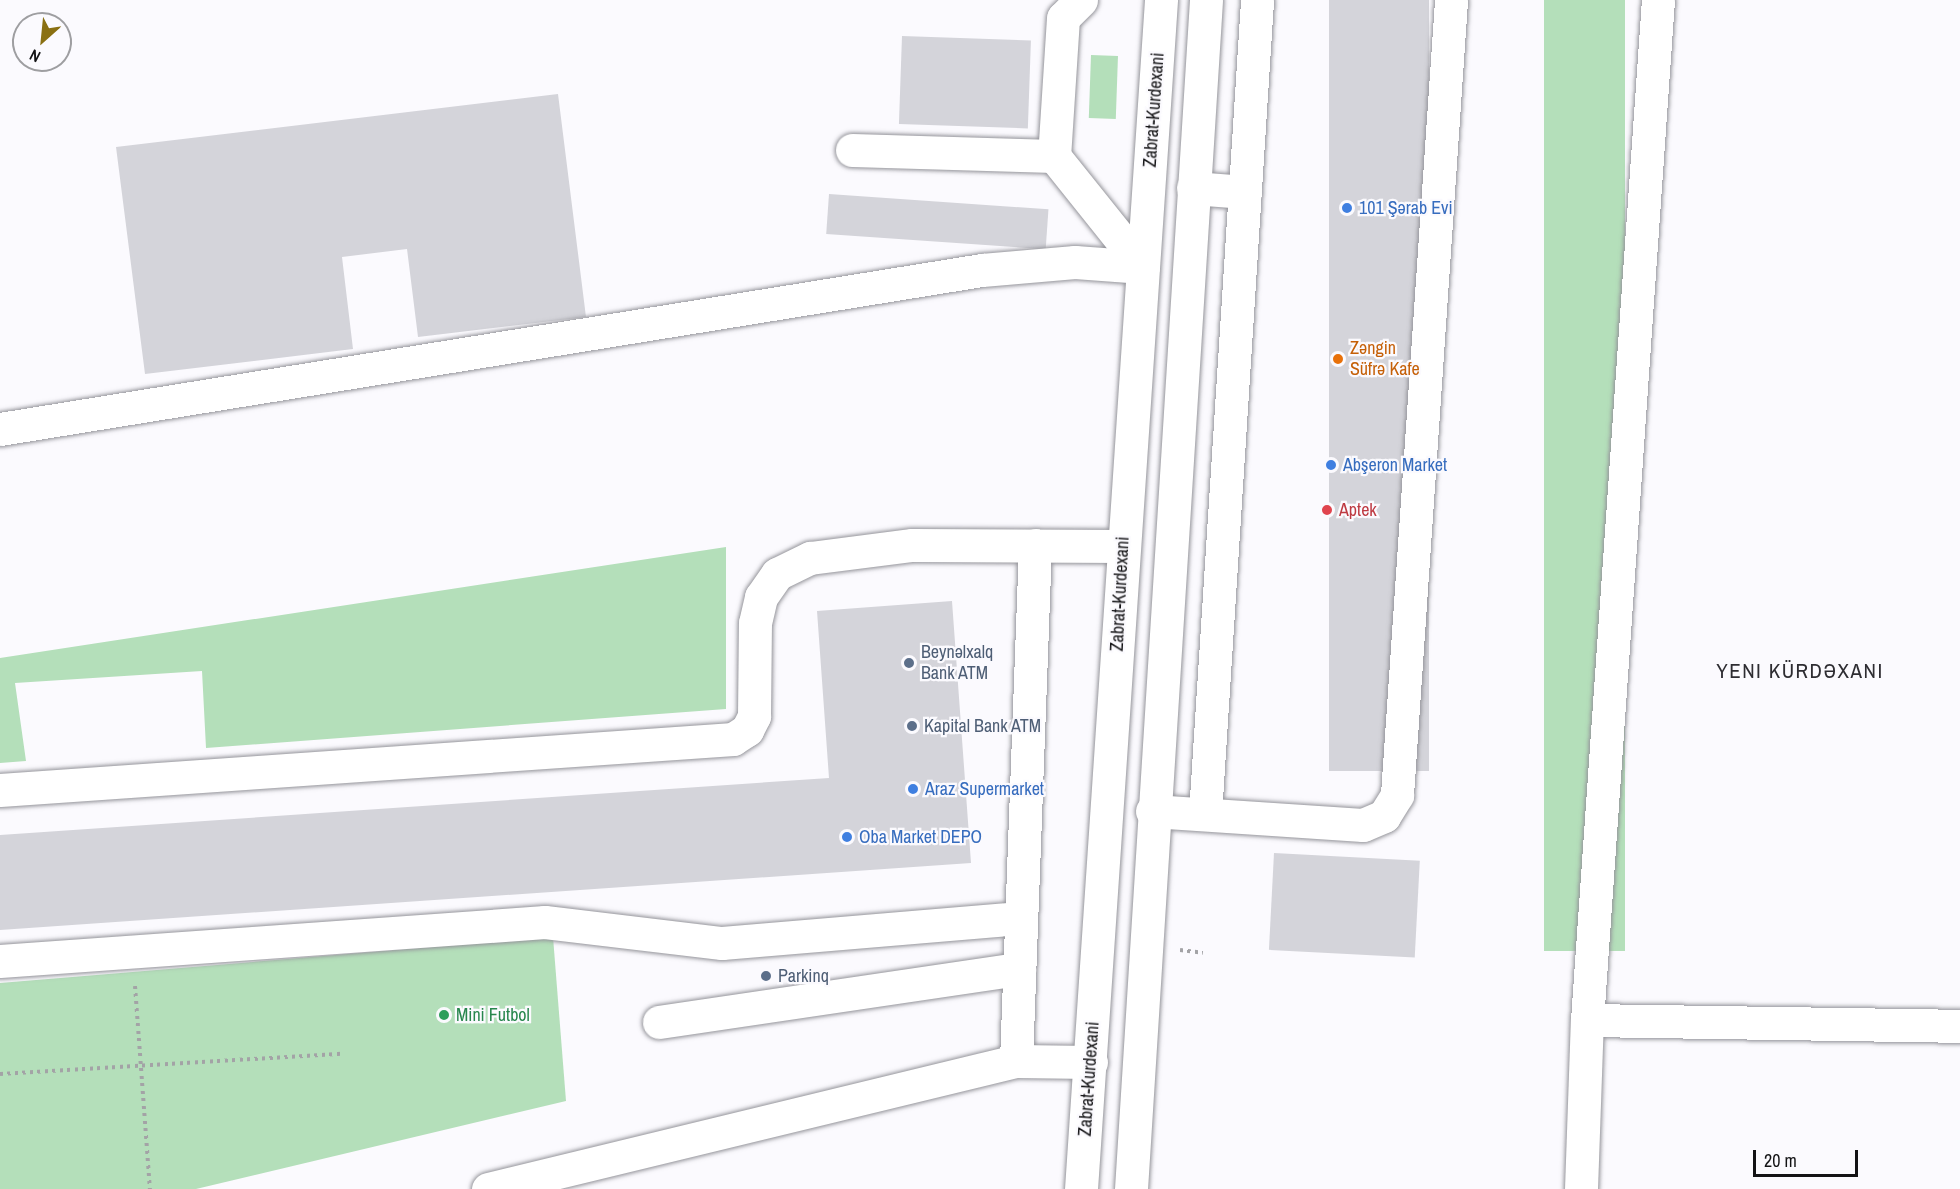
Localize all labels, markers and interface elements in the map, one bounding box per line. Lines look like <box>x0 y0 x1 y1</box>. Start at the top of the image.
north arrow <box>12 12 72 72</box>
text: N <box>26 44 44 68</box>
street label: Zabrat-Kurdexani <box>1139 52 1169 168</box>
place label: 101 Şərab Evi <box>1359 197 1453 219</box>
marker: 101 Şərab Evi <box>1340 201 1354 215</box>
place label: Zəngin Süfrə Kafe <box>1350 338 1420 380</box>
marker: Zəngin Süfrə Kafe <box>1331 352 1345 366</box>
place label: Abşeron Market <box>1343 454 1447 476</box>
marker: Abşeron Market <box>1324 458 1338 472</box>
place label: Aptek <box>1339 499 1377 521</box>
marker: Aptek <box>1320 503 1334 517</box>
street label: Zabrat-Kurdexani <box>1106 536 1134 652</box>
place label: Beynəlxalq Bank ATM <box>921 642 993 684</box>
marker: Beynəlxalq Bank ATM <box>902 656 916 670</box>
district label: YENI KÜRDƏXANI <box>1716 658 1884 684</box>
place label: Kapital Bank ATM <box>924 715 1042 737</box>
marker: Kapital Bank ATM <box>905 719 919 733</box>
place label: Araz Supermarket <box>925 778 1044 800</box>
marker: Araz Supermarket <box>906 782 920 796</box>
place label: Oba Market DEPO <box>859 826 982 848</box>
marker: Oba Market DEPO <box>840 830 854 844</box>
place label: Parkinq <box>778 965 829 987</box>
marker: Parkinq <box>759 969 773 983</box>
place label: Mini Futbol <box>456 1004 530 1026</box>
marker: Mini Futbol <box>437 1008 451 1022</box>
street label: Zabrat-Kurdexani <box>1074 1021 1104 1137</box>
scale bar <box>1756 1138 1861 1176</box>
text: 20 m <box>1764 1148 1797 1173</box>

